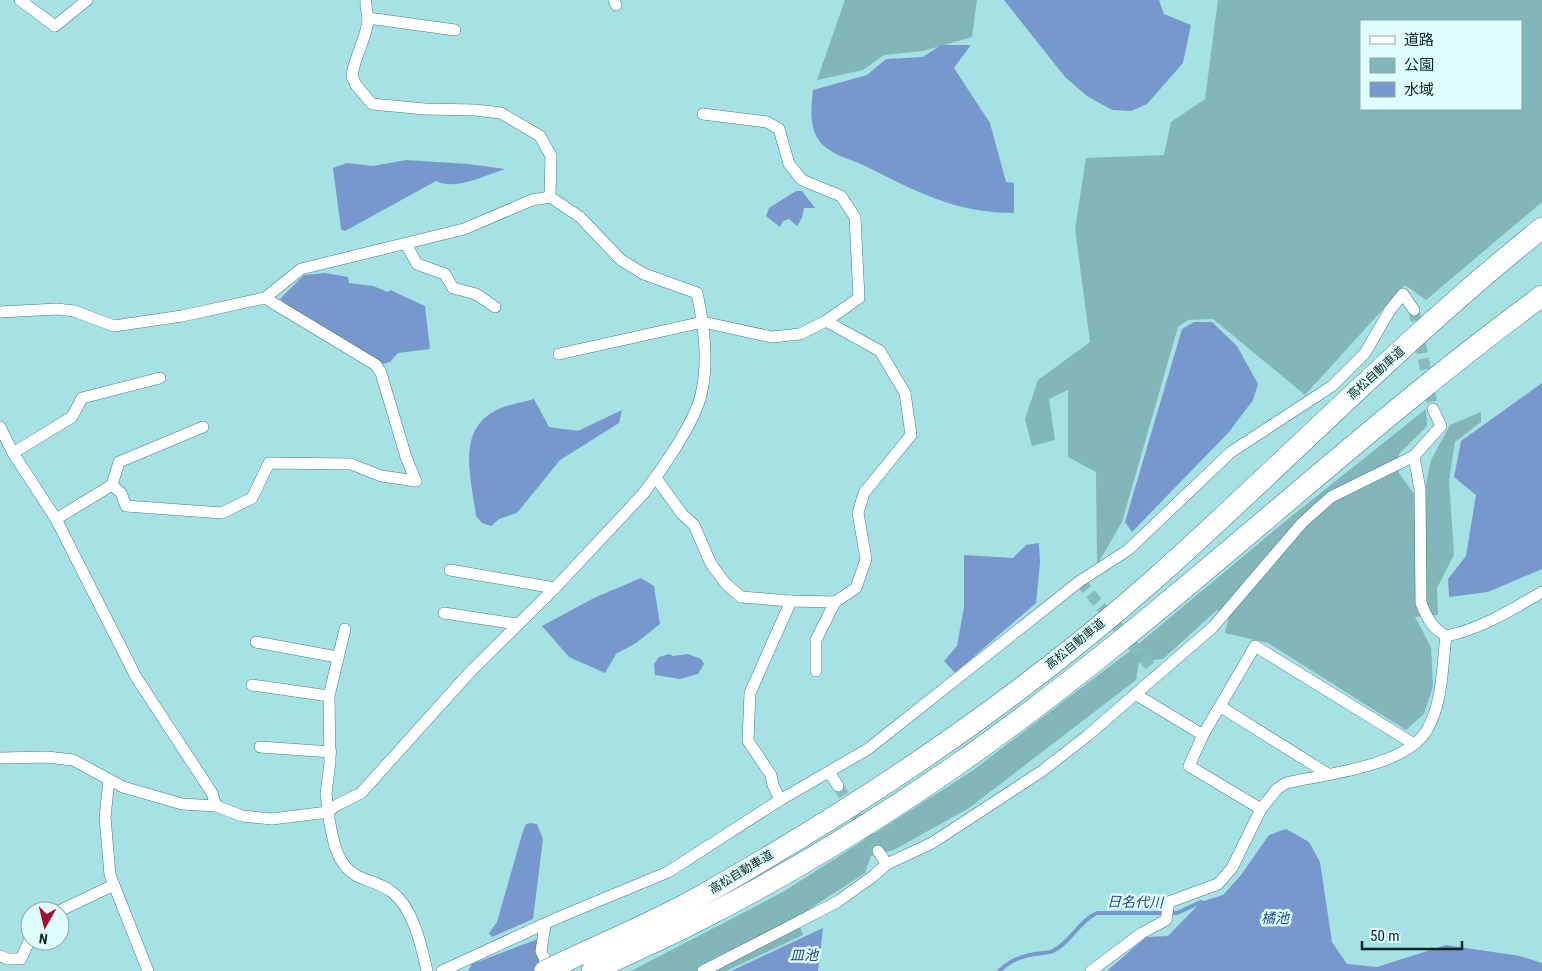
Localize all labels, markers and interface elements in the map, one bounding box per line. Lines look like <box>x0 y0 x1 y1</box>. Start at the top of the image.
legend <box>1360 20 1522 110</box>
text: 道路 <box>1404 31 1434 49</box>
text: 公園 <box>1404 56 1434 74</box>
text: 水域 <box>1404 81 1434 99</box>
street label: 高松自動車道 <box>1345 344 1407 402</box>
street label: 高松自動車道 <box>1043 616 1107 672</box>
street label: 高松自動車道 <box>707 847 775 897</box>
water label: 日名代川 <box>1107 894 1165 911</box>
north arrow <box>20 901 70 951</box>
water label: 橘池 <box>1261 910 1291 926</box>
scale bar <box>1362 918 1462 950</box>
text: 50 m <box>1370 927 1400 945</box>
text: N <box>38 930 49 947</box>
water label: 皿池 <box>790 947 820 963</box>

